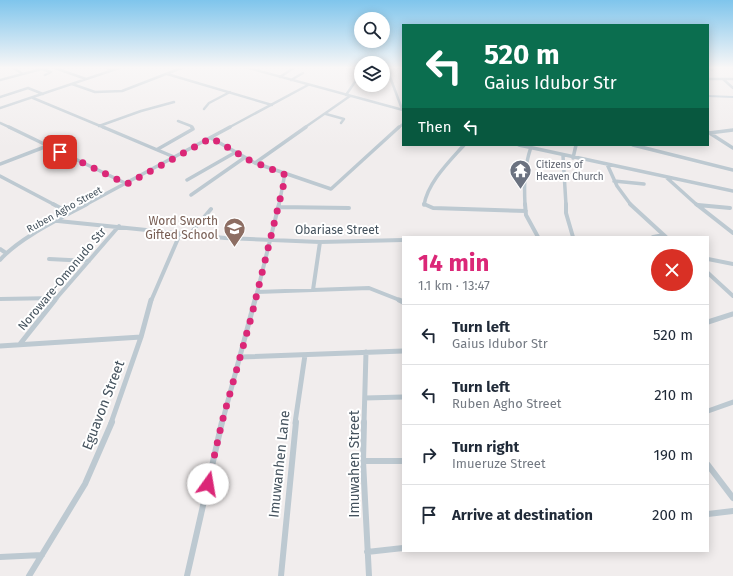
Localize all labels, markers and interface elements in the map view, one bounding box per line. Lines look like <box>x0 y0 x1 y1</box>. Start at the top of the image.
map controls <box>354 12 390 92</box>
button: search <box>354 12 390 48</box>
text: 520 m <box>484 38 560 71</box>
icon: left <box>418 40 470 92</box>
button: layers <box>354 56 390 92</box>
text: Gaius Idubor Str <box>484 72 617 94</box>
icon: left <box>460 116 482 138</box>
text: Then <box>418 118 452 136</box>
pin <box>43 135 77 169</box>
icon: arrive <box>49 141 71 163</box>
temple icon: Citizens of Heaven Church <box>507 157 533 190</box>
place label: Citizens of Heaven Church <box>536 159 604 183</box>
street label: Ruben Agho Street <box>25 184 105 236</box>
place label: Word Sworth Gifted School <box>145 214 218 242</box>
school or university icon: Word Sworth Gifted School <box>221 215 247 248</box>
street label: Obariase Street <box>295 223 380 237</box>
street label: Noroware-Omonudo Str <box>15 225 109 333</box>
text: 14 min <box>418 249 489 277</box>
button: close <box>651 249 693 291</box>
text: 1.1 km · 13:47 <box>418 278 490 293</box>
text: Turn left <box>452 318 510 336</box>
icon: left <box>418 324 440 346</box>
text: 520 m <box>653 326 693 344</box>
text: Gaius Idubor Str <box>452 336 548 351</box>
street label: Eguavon Street <box>79 357 129 452</box>
text: Turn left <box>452 378 510 396</box>
icon: left <box>418 384 440 406</box>
text: 210 m <box>654 386 693 404</box>
text: Ruben Agho Street <box>452 396 561 411</box>
street label: Imuwanhen Lane <box>265 409 294 519</box>
street label: Imuwahen Street <box>346 409 363 518</box>
text: Turn right <box>452 438 519 456</box>
icon: right <box>418 444 440 466</box>
text: 190 m <box>653 446 693 464</box>
text: Imueruze Street <box>452 456 546 471</box>
position arrow <box>187 463 229 505</box>
icon: arrive <box>418 504 440 526</box>
text: Arrive at destination <box>452 506 593 524</box>
text: 200 m <box>652 506 693 524</box>

